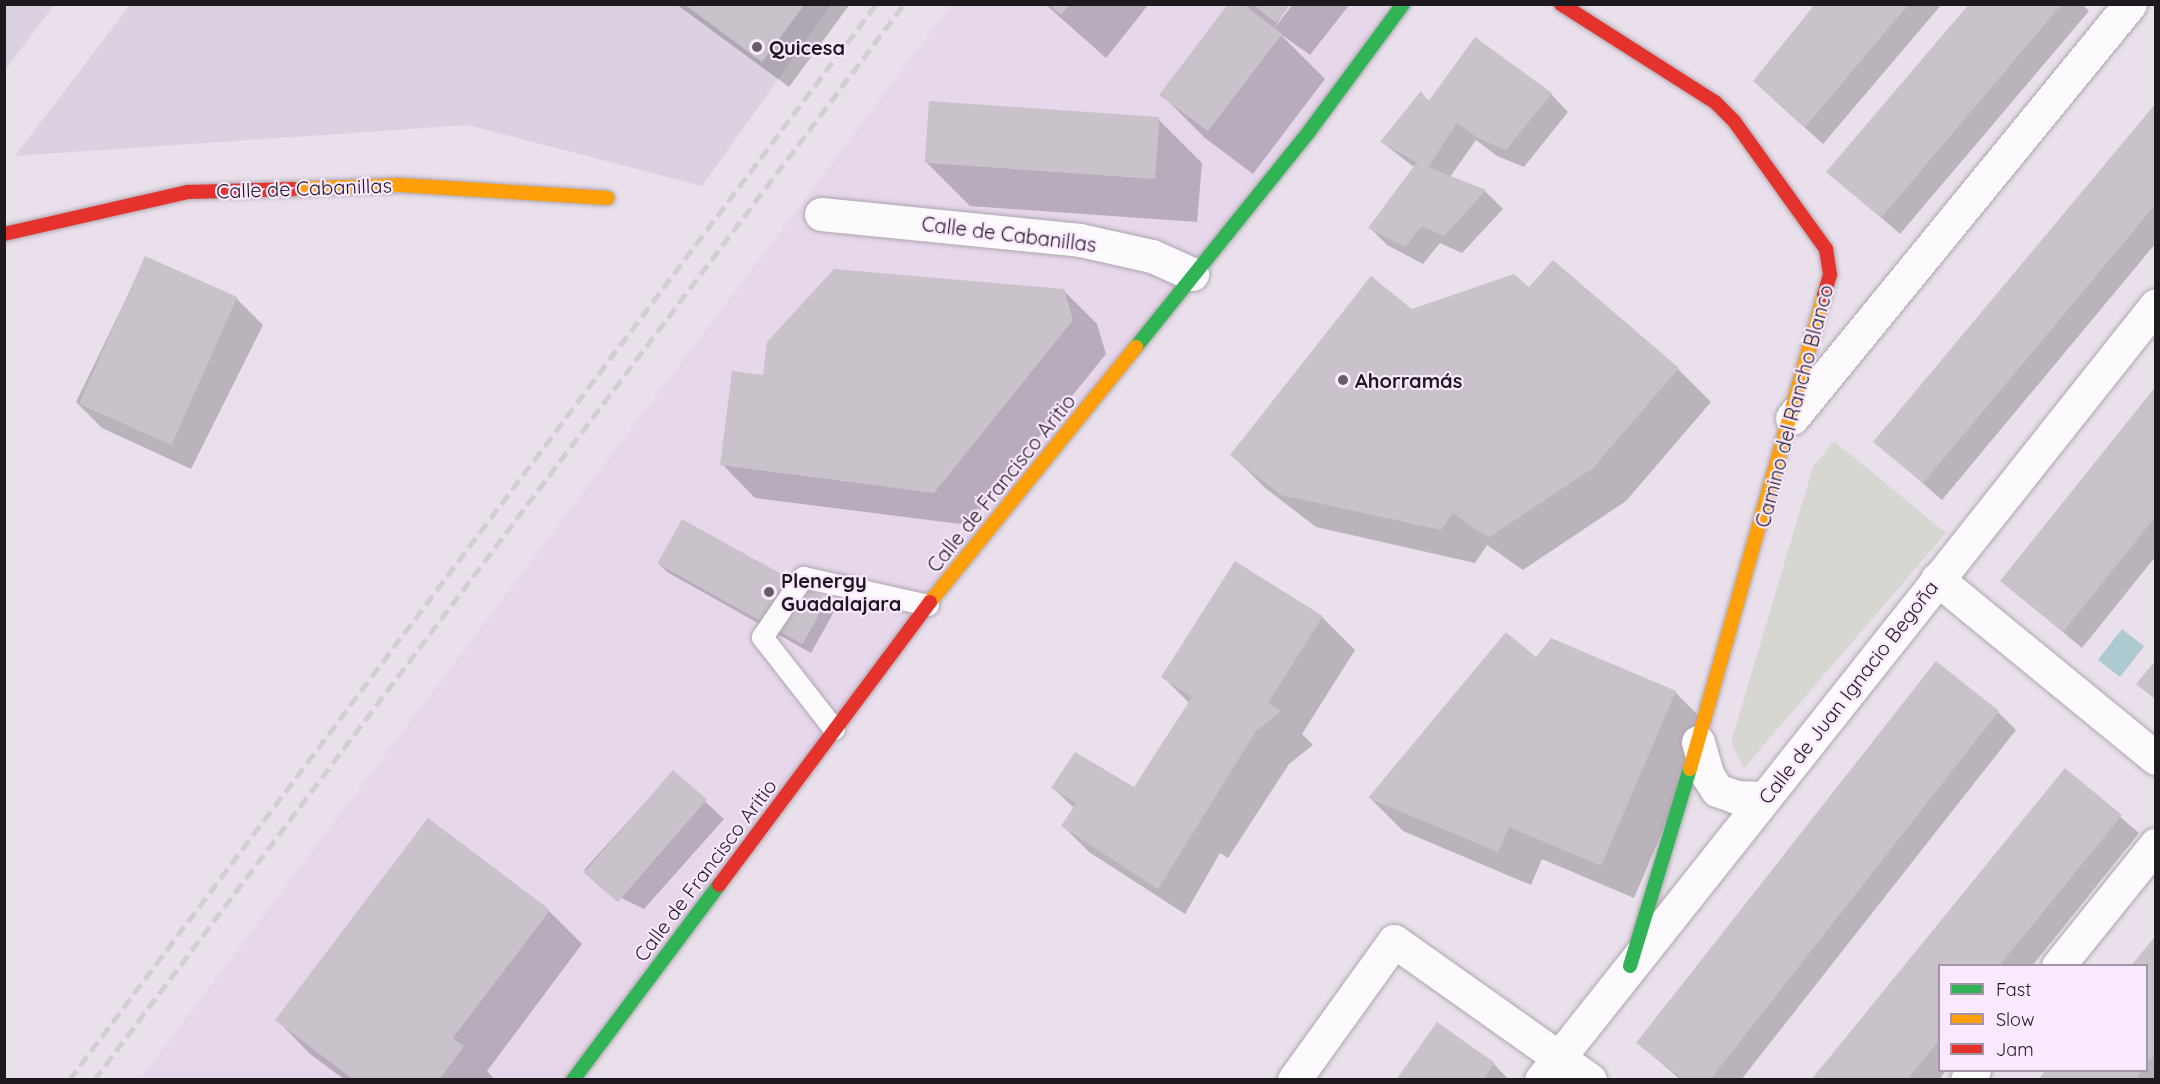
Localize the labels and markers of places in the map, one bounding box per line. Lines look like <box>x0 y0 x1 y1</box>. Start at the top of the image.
place label: Quicesa <box>769 35 845 59</box>
marker: Quicesa <box>750 40 764 54</box>
place label: Ahorramás <box>1355 368 1462 392</box>
marker: Ahorramás <box>1336 373 1350 387</box>
place label: Plenergy Guadalajara <box>781 568 901 615</box>
marker: Plenergy Guadalajara <box>762 585 776 599</box>

